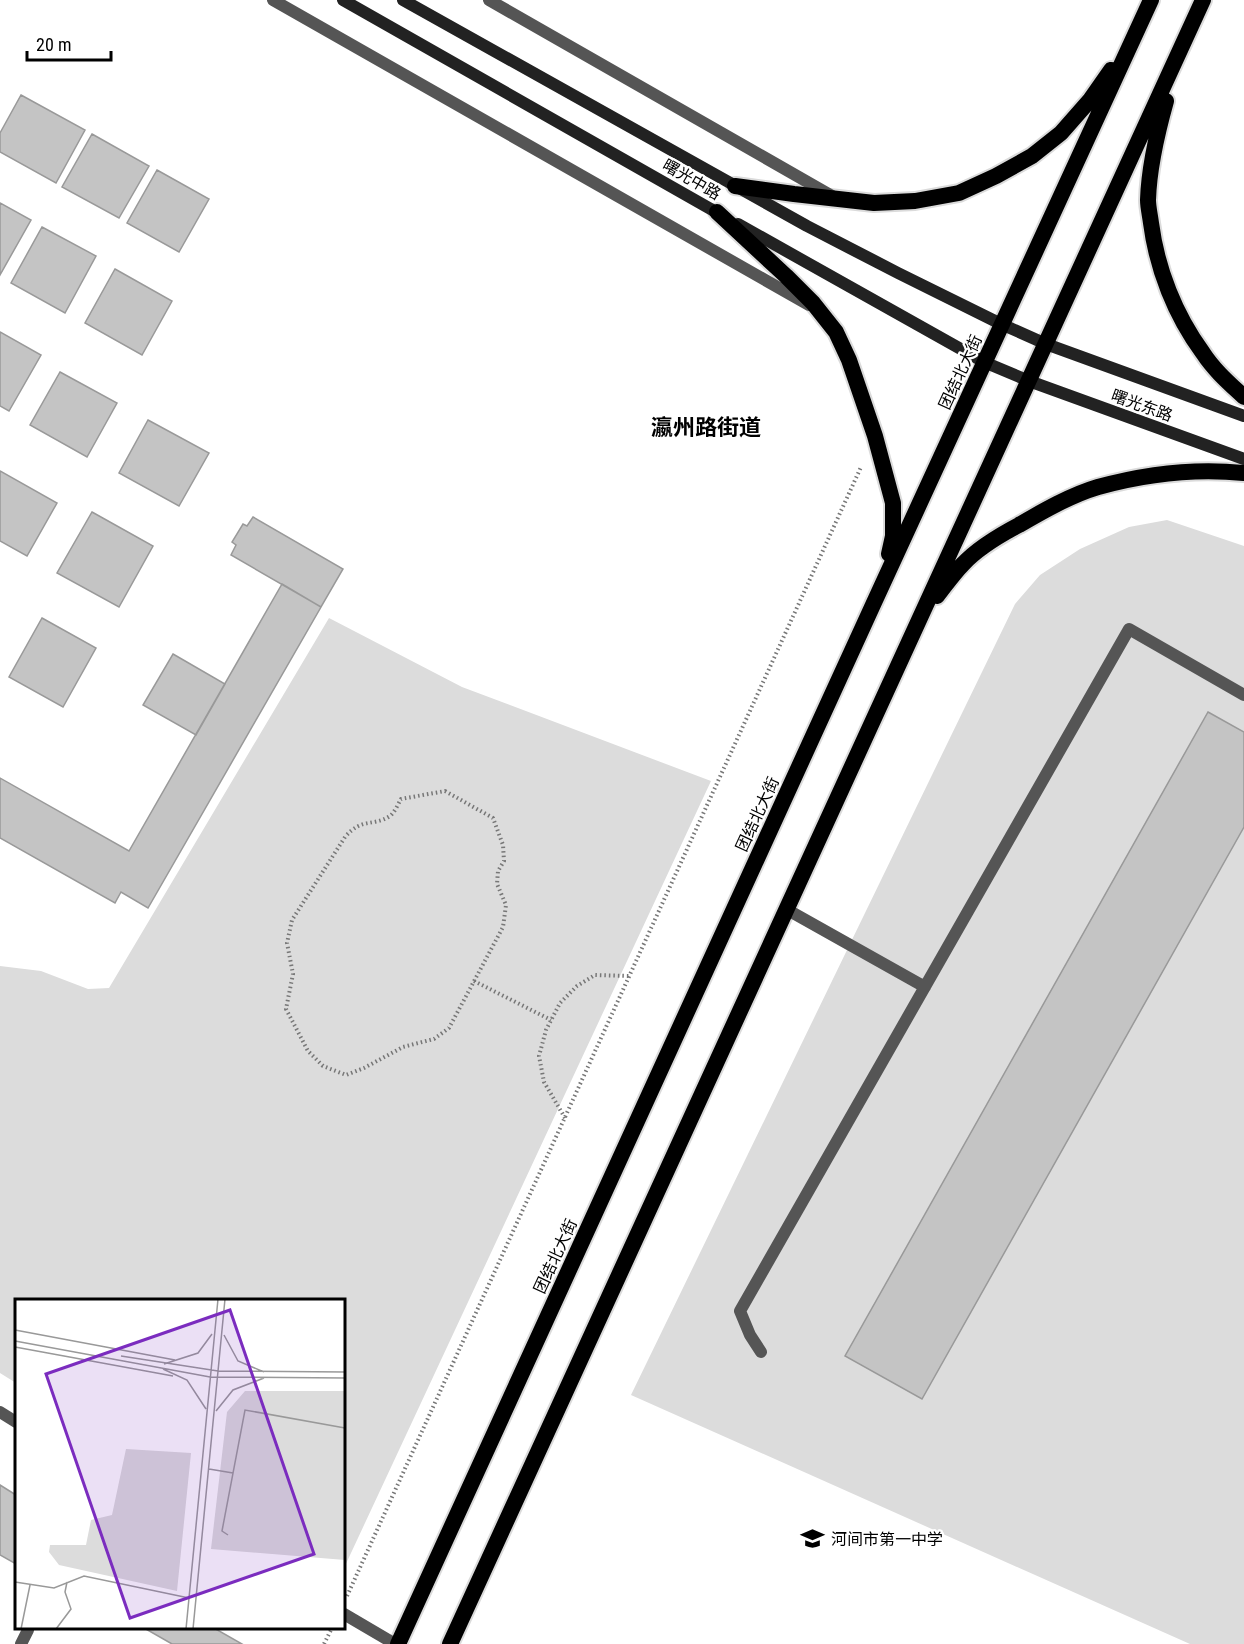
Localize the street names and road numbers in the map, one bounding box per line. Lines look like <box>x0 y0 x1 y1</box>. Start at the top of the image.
street label: 曙光中路 <box>659 155 724 204</box>
street label: 团结北大街 <box>935 332 986 412</box>
street label: 曙光东路 <box>1109 386 1175 425</box>
street label: 团结北大街 <box>732 774 783 854</box>
street label: 团结北大街 <box>530 1216 581 1296</box>

